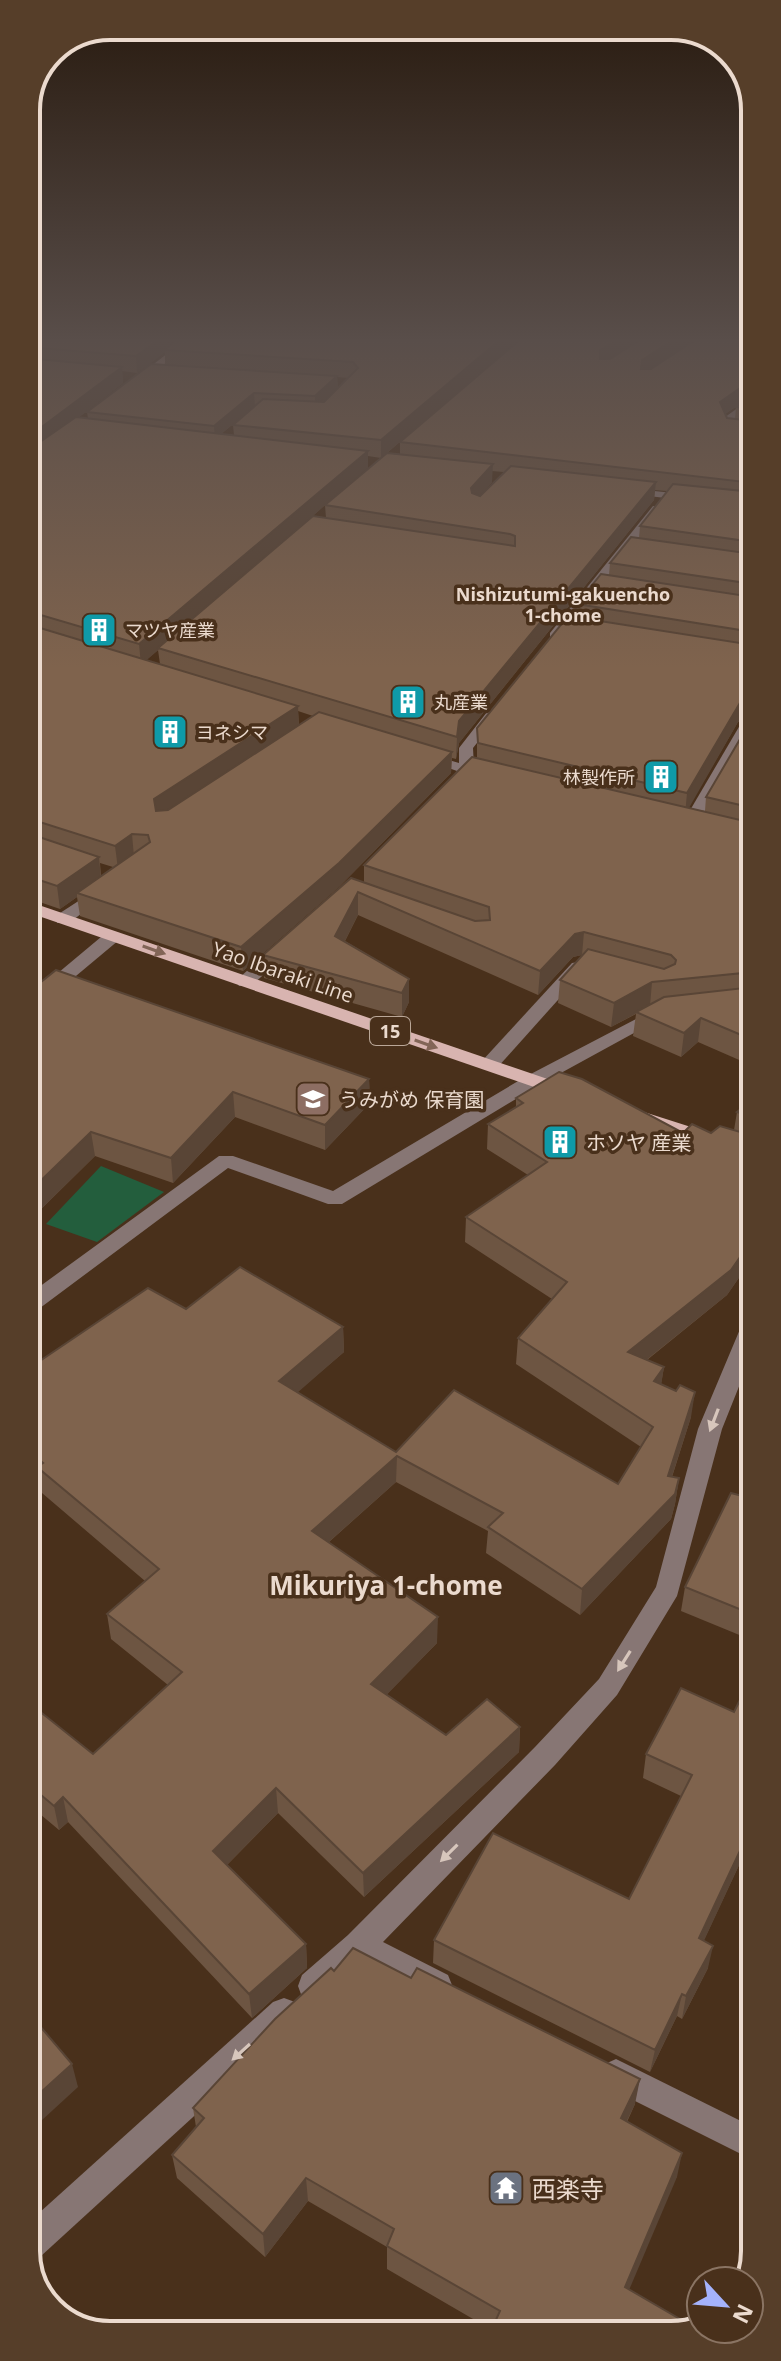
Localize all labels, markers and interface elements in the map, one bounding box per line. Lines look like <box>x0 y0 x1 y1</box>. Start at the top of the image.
district label: Nishizutumi-gakuencho 1-chome <box>456 582 670 627</box>
building icon: マツヤ産業 <box>80 611 118 649</box>
place label: マツヤ産業 <box>125 618 215 642</box>
building icon: 丸産業 <box>389 683 427 721</box>
place label: 丸産業 <box>434 690 488 714</box>
building icon: ヨネシマ <box>151 713 189 751</box>
place label: ヨネシマ <box>196 720 268 744</box>
building icon: 林製作所 <box>642 758 680 796</box>
place label: 林製作所 <box>563 765 635 789</box>
street label: Yao Ibaraki Line <box>209 935 357 1009</box>
one-way arrow <box>142 945 166 957</box>
road number: 15 <box>370 1017 410 1045</box>
one-way arrow <box>414 1038 438 1050</box>
school or university icon: うみがめ 保育園 <box>294 1080 332 1118</box>
place label: うみがめ 保育園 <box>339 1086 484 1113</box>
building icon: ホソヤ 産業 <box>541 1123 579 1161</box>
place label: ホソヤ 産業 <box>586 1129 691 1156</box>
one-way arrow <box>707 1408 720 1432</box>
district label: Mikuriya 1-chome <box>269 1567 503 1603</box>
one-way arrow <box>617 1650 631 1672</box>
one-way arrow <box>440 1843 459 1862</box>
one-way arrow <box>231 2043 251 2060</box>
temple icon: 西楽寺 <box>487 2169 525 2207</box>
place label: 西楽寺 <box>532 2172 604 2205</box>
north arrow <box>685 2265 765 2345</box>
text: N <box>726 2300 761 2329</box>

